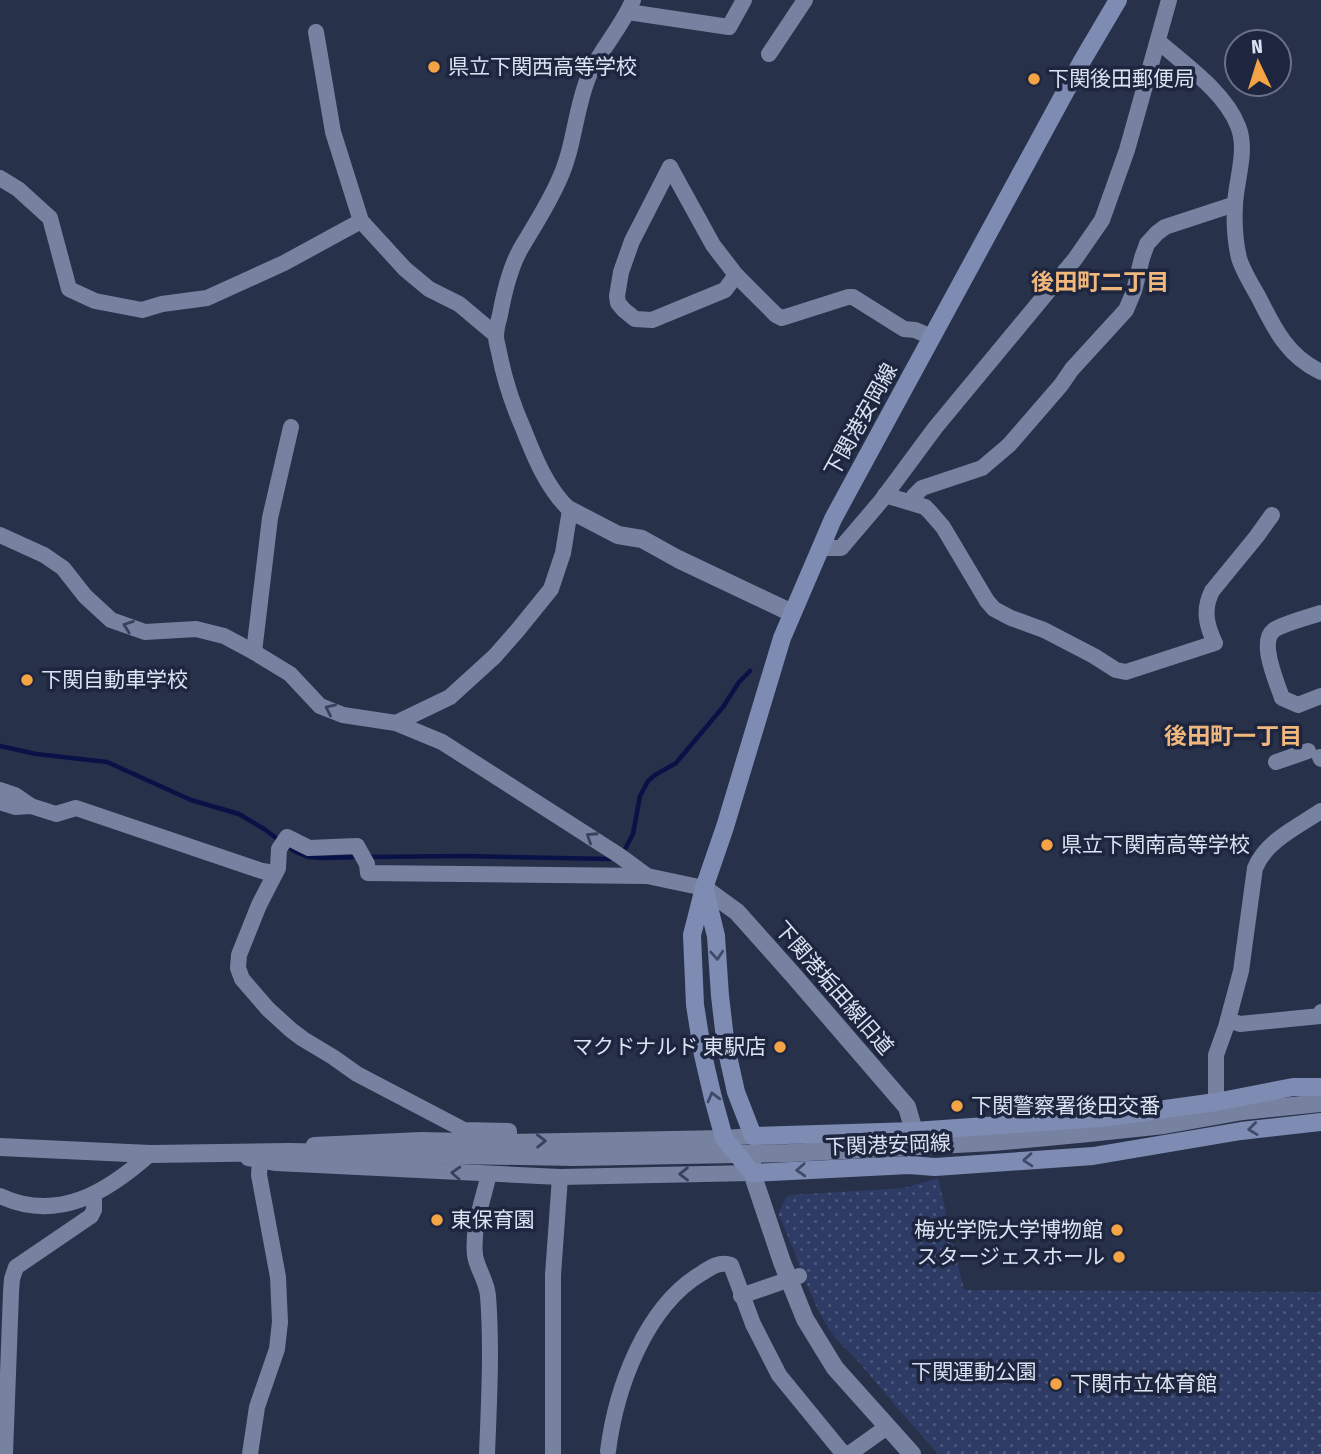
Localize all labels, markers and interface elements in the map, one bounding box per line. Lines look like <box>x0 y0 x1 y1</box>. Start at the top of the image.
north arrow <box>1223 28 1293 98</box>
text: N <box>1250 35 1263 58</box>
place label: 県立下関西高等学校 <box>448 54 637 80</box>
marker: 県立下関西高等学校 <box>426 59 442 75</box>
place label: 下関後田郵便局 <box>1048 66 1195 92</box>
marker: 下関後田郵便局 <box>1026 71 1042 87</box>
district label: 後田町二丁目 <box>1031 268 1169 296</box>
street label: 下関港安岡線 <box>819 359 903 481</box>
one-way arrow <box>123 620 135 634</box>
place label: 下関自動車学校 <box>41 667 188 693</box>
marker: 下関自動車学校 <box>19 672 35 688</box>
one-way arrow <box>324 703 337 717</box>
district label: 後田町一丁目 <box>1164 722 1302 750</box>
one-way arrow <box>586 832 599 845</box>
place label: 県立下関南高等学校 <box>1061 832 1250 858</box>
marker: 県立下関南高等学校 <box>1039 837 1055 853</box>
street label: 下関港垢田線旧道 <box>769 916 899 1060</box>
one-way arrow <box>709 949 724 960</box>
place label: マクドナルド 東駅店 <box>572 1034 766 1060</box>
marker: マクドナルド 東駅店 <box>772 1039 788 1055</box>
one-way arrow <box>707 1091 721 1103</box>
place label: 下関警察署後田交番 <box>971 1093 1160 1119</box>
marker: 下関警察署後田交番 <box>949 1098 965 1114</box>
one-way arrow <box>1247 1122 1259 1137</box>
street label: 下関港安岡線 <box>825 1130 951 1160</box>
one-way arrow <box>536 1133 547 1149</box>
one-way arrow <box>1022 1152 1033 1167</box>
one-way arrow <box>795 1163 806 1178</box>
one-way arrow <box>451 1165 462 1180</box>
one-way arrow <box>678 1167 689 1182</box>
place label: 東保育園 <box>451 1207 535 1233</box>
marker: 東保育園 <box>429 1212 445 1228</box>
place label: 梅光学院大学博物館 <box>914 1217 1103 1243</box>
marker: 梅光学院大学博物館 <box>1109 1222 1125 1238</box>
place label: スタージェスホール <box>916 1244 1105 1270</box>
marker: スタージェスホール <box>1111 1249 1127 1265</box>
park label: 下関運動公園 <box>911 1359 1037 1385</box>
place label: 下関市立体育館 <box>1070 1371 1217 1397</box>
marker: 下関市立体育館 <box>1048 1376 1064 1392</box>

